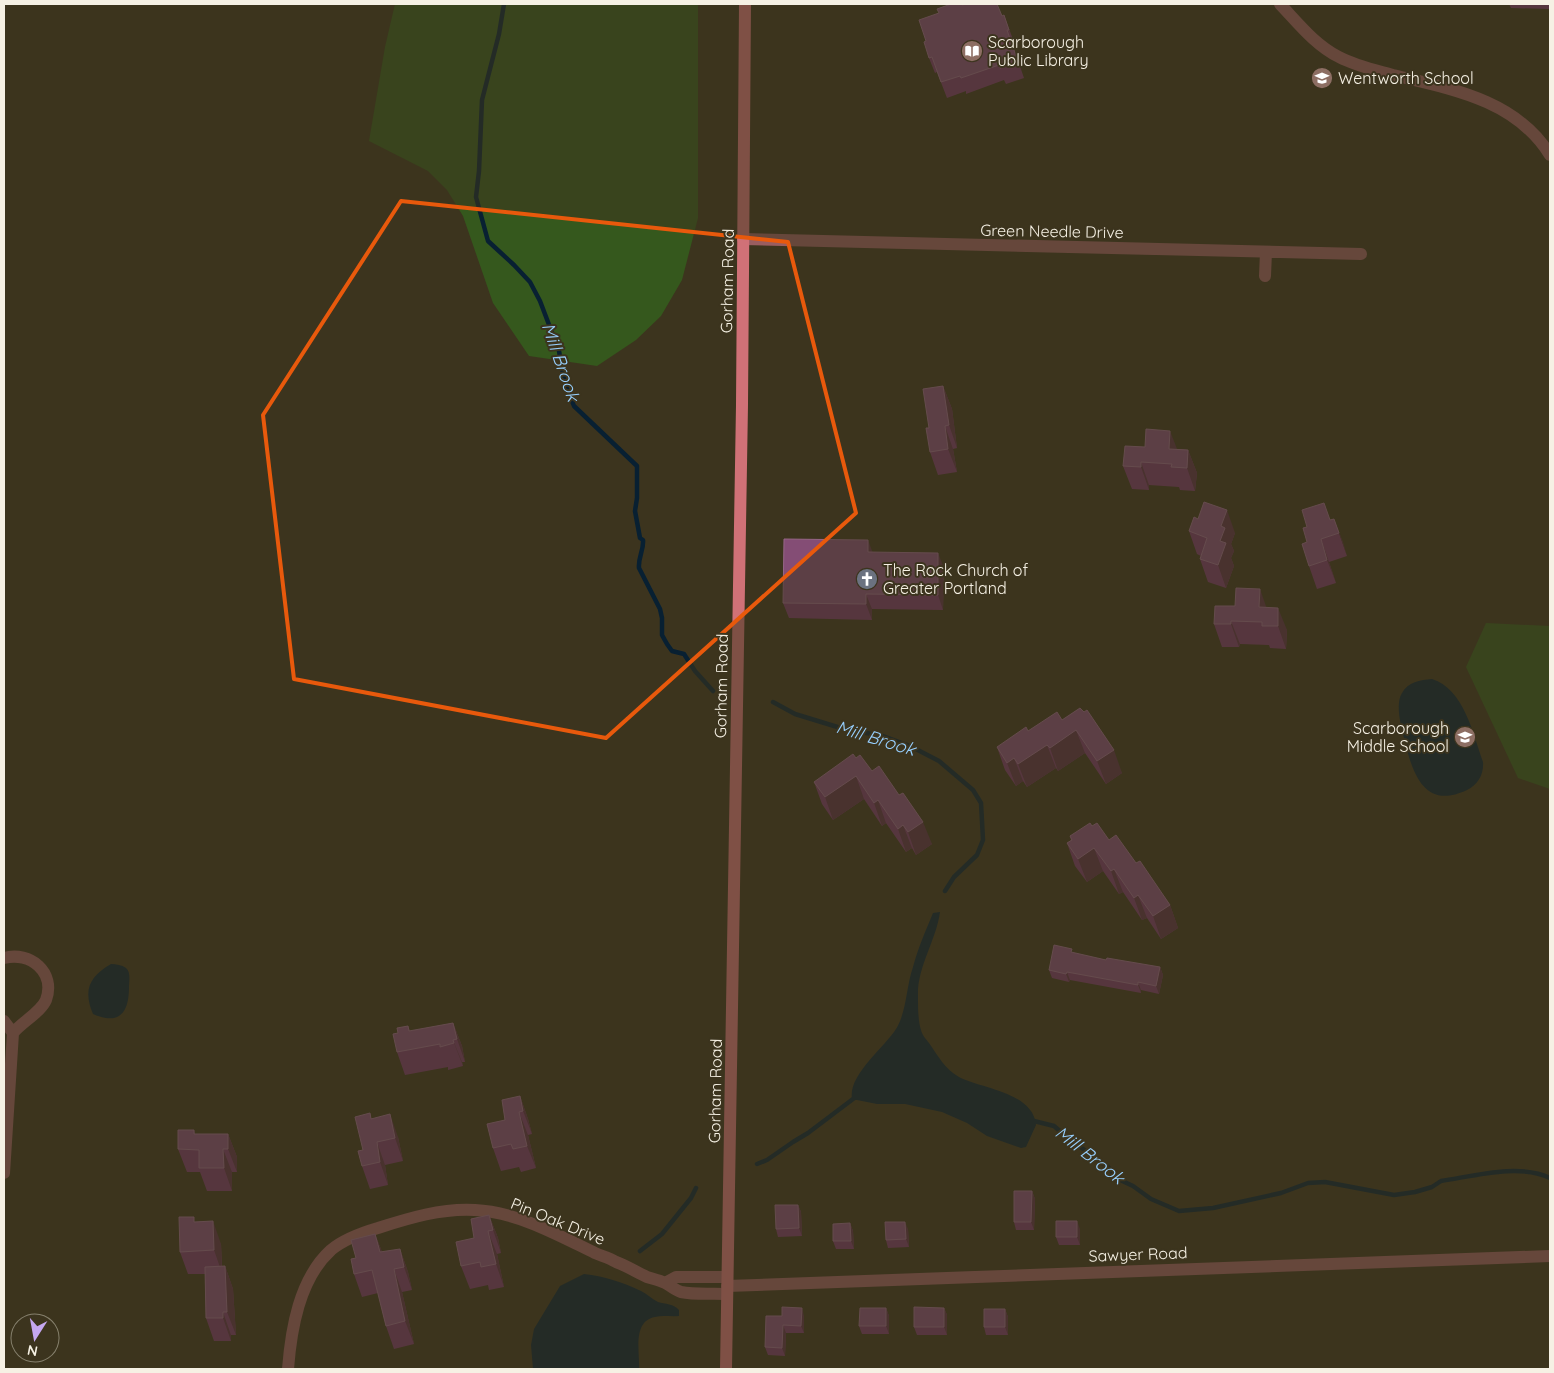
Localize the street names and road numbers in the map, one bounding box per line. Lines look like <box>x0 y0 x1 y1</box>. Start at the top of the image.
street label: Green Needle Drive <box>980 220 1124 242</box>
street label: Gorham Road <box>716 229 738 333</box>
street label: Gorham Road <box>710 634 732 738</box>
street label: Gorham Road <box>704 1039 726 1143</box>
street label: Pin Oak Drive <box>508 1193 608 1249</box>
street label: Sawyer Road <box>1088 1242 1188 1266</box>

